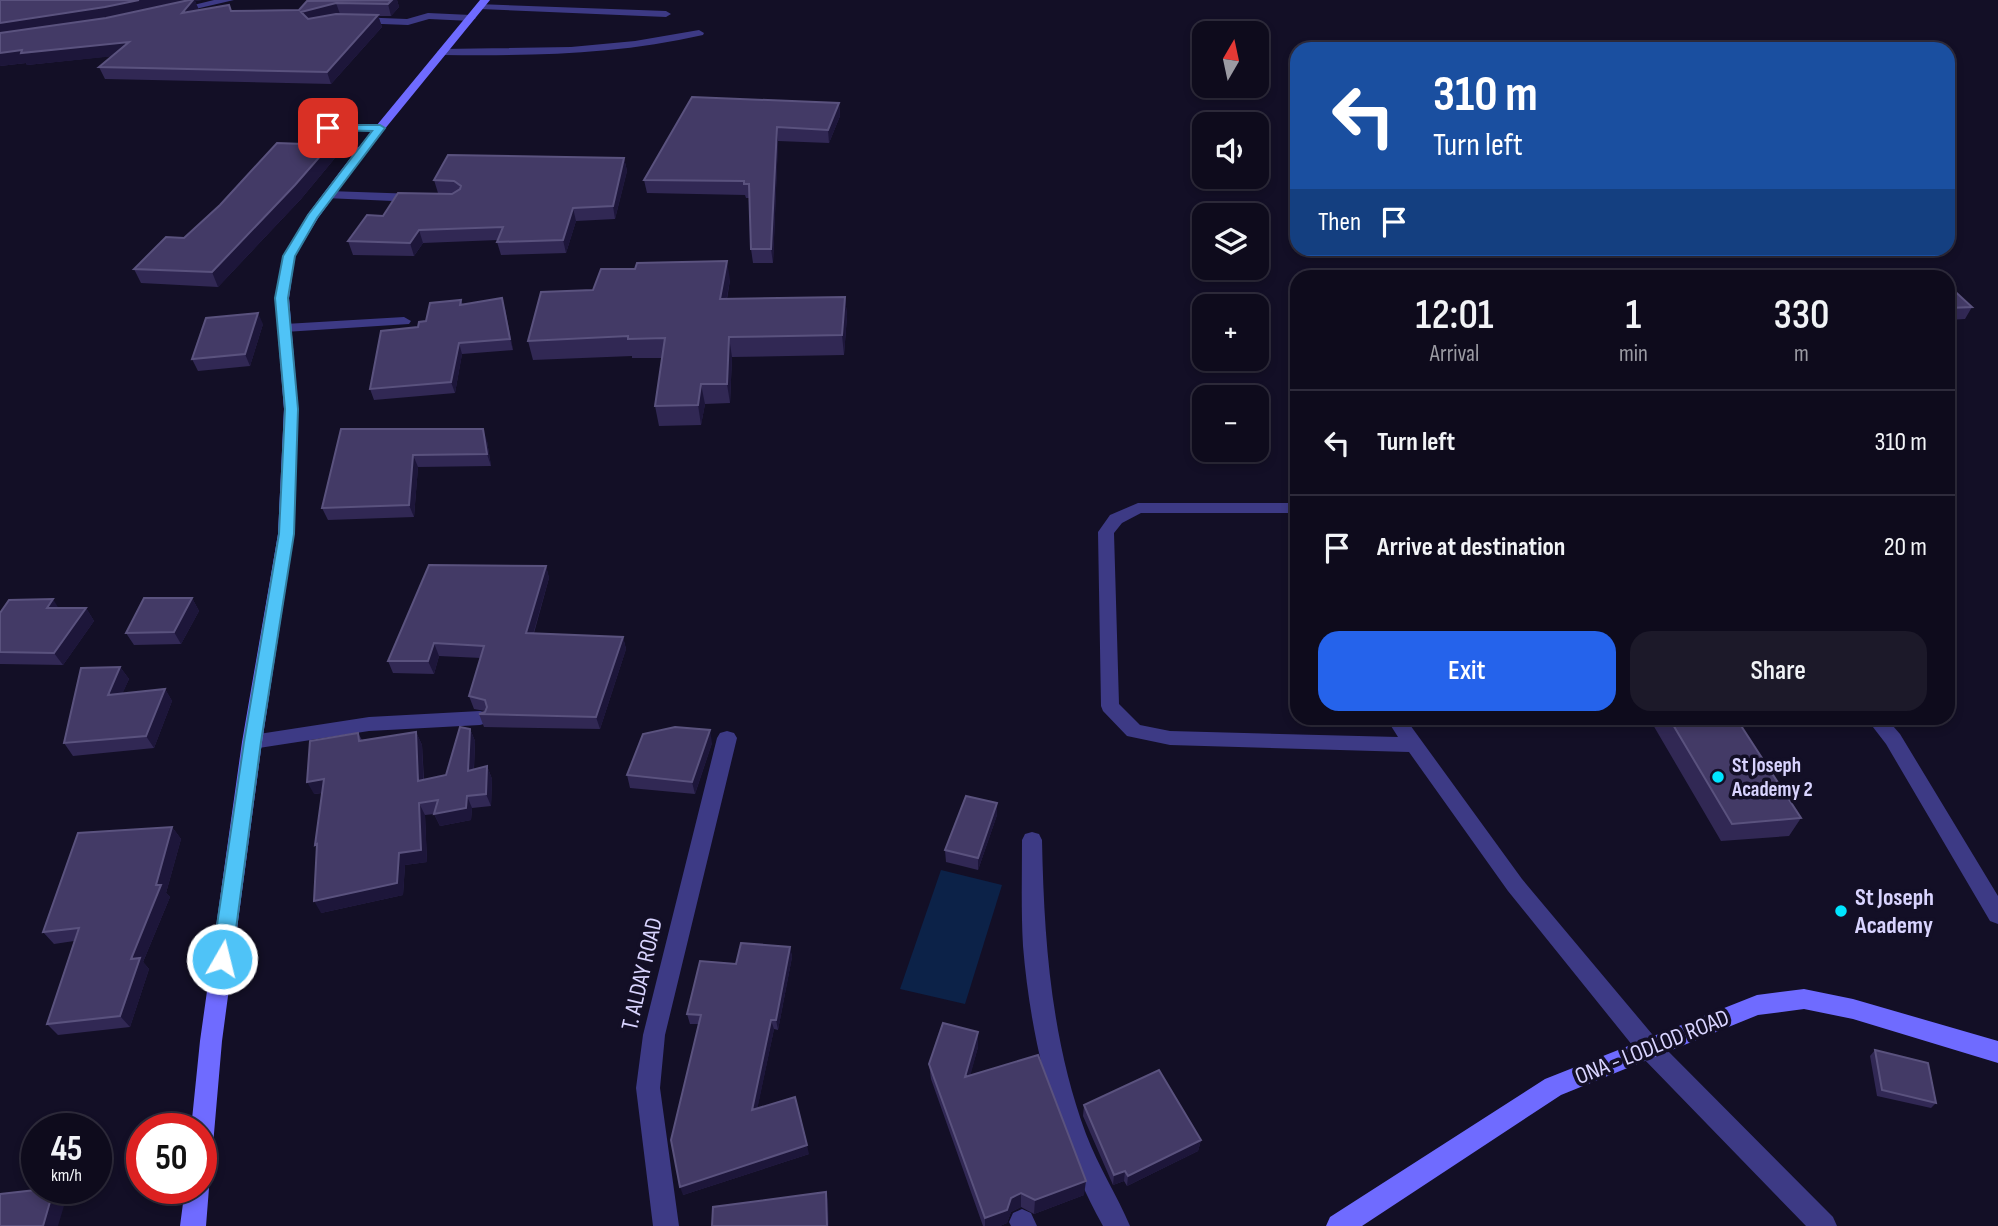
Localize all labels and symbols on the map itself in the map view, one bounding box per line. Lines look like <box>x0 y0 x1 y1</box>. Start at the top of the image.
north arrow <box>1192 21 1269 98</box>
pin <box>298 98 358 158</box>
place label: St Joseph Academy 2 <box>1731 753 1813 802</box>
marker: St Joseph Academy 2 <box>1710 769 1726 785</box>
place label: St Joseph Academy <box>1854 883 1934 940</box>
marker: St Joseph Academy <box>1833 903 1849 919</box>
street label: T. ALDAY ROAD <box>615 915 669 1033</box>
position arrow <box>185 922 259 996</box>
street label: ONA - LODLOD ROAD <box>1571 1003 1733 1091</box>
speed limit sign: 50 <box>126 1113 217 1204</box>

